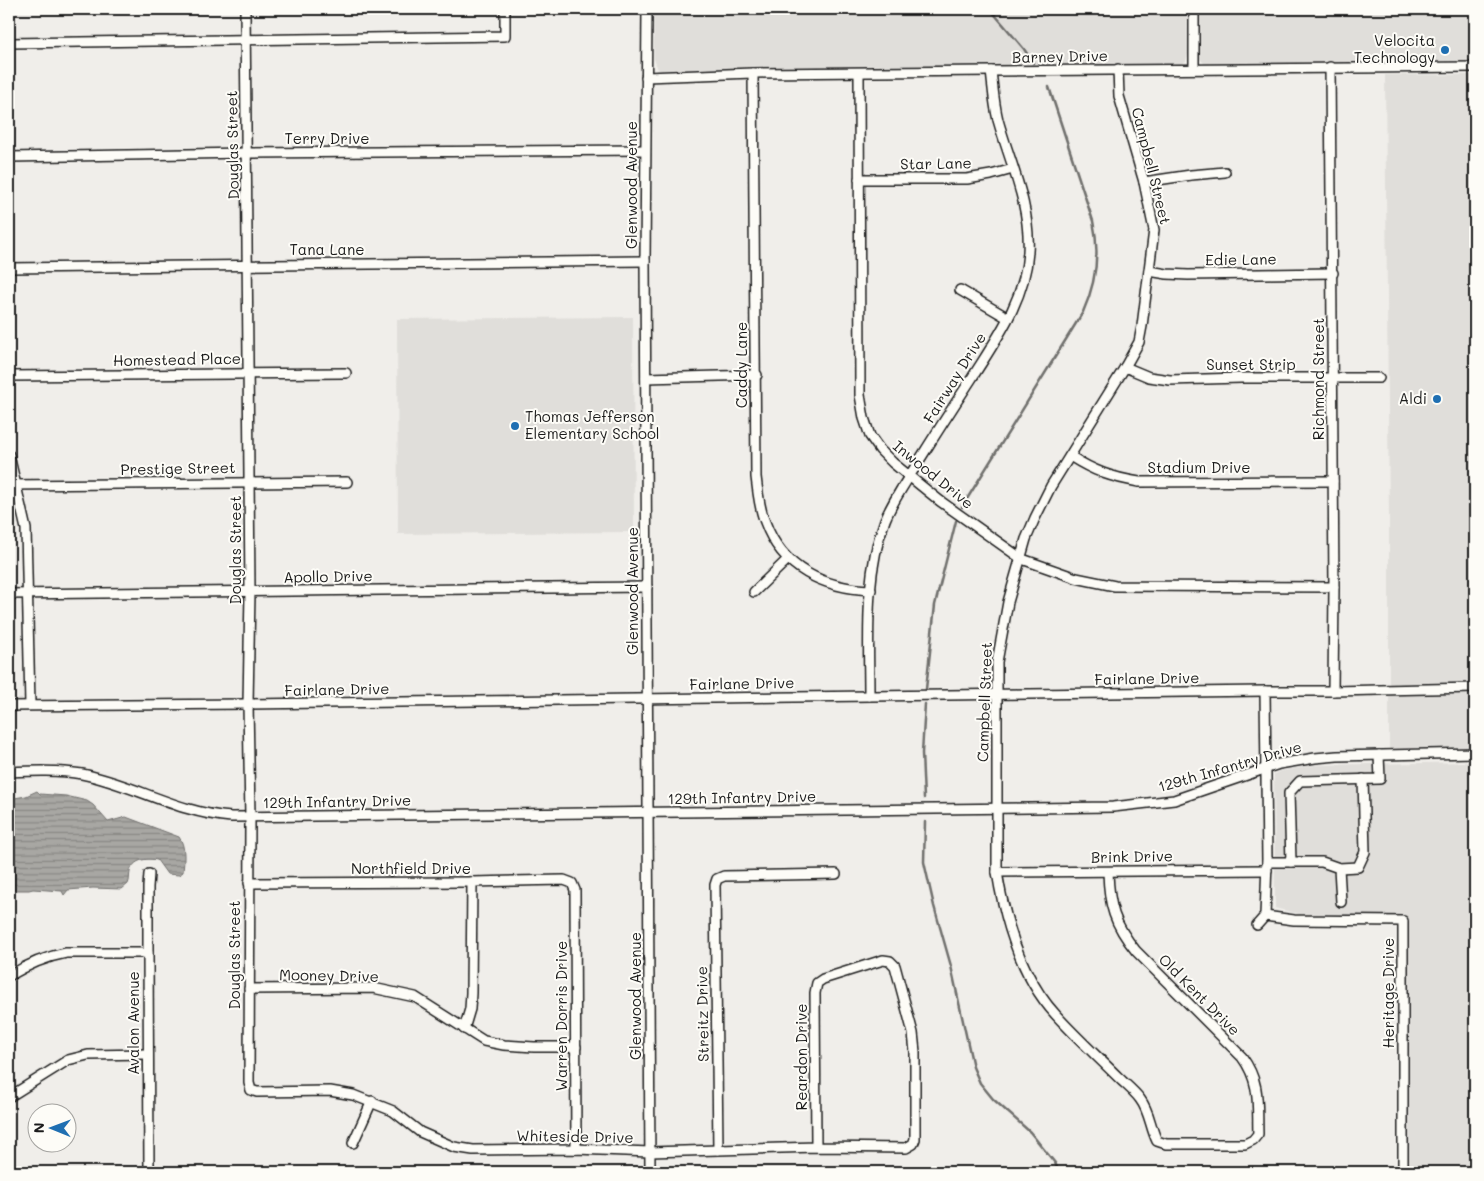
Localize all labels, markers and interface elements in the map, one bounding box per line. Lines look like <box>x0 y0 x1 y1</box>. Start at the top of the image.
place label: Velocita Technology <box>1354 30 1435 67</box>
marker: Velocita Technology <box>1439 44 1451 56</box>
street label: Barney Drive <box>1012 45 1108 67</box>
street label: Douglas Street <box>221 90 243 200</box>
street label: Campbell Street <box>1128 105 1176 226</box>
street label: Glenwood Avenue <box>621 121 641 249</box>
street label: Terry Drive <box>285 128 369 148</box>
street label: Star Lane <box>900 152 972 174</box>
street label: Tana Lane <box>290 239 365 259</box>
street label: Edie Lane <box>1205 248 1277 270</box>
street label: Richmond Street <box>1308 318 1328 440</box>
street label: Caddy Lane <box>731 322 751 408</box>
street label: Fairway Drive <box>918 328 990 426</box>
street label: Homestead Place <box>113 348 241 370</box>
street label: Sunset Strip <box>1206 354 1296 374</box>
place label: Aldi <box>1399 388 1427 408</box>
marker: Aldi <box>1431 393 1443 405</box>
place label: Thomas Jefferson Elementary School <box>525 406 660 443</box>
marker: Thomas Jefferson Elementary School <box>509 420 521 432</box>
street label: Inwood Drive <box>889 436 978 513</box>
street label: Prestige Street <box>120 457 236 479</box>
street label: Stadium Drive <box>1147 457 1251 477</box>
street label: Douglas Street <box>225 495 245 605</box>
street label: Glenwood Avenue <box>622 527 642 655</box>
street label: Apollo Drive <box>283 565 373 587</box>
street label: Campbell Street <box>972 642 996 762</box>
street label: Fairlane Drive <box>1094 667 1200 689</box>
street label: Fairlane Drive <box>689 672 795 694</box>
street label: Fairlane Drive <box>284 678 390 700</box>
street label: 129th Infantry Drive <box>1156 736 1304 796</box>
street label: 129th Infantry Drive <box>668 786 816 808</box>
street label: 129th Infantry Drive <box>263 790 411 812</box>
street label: Brink Drive <box>1091 845 1173 867</box>
street label: Northfield Drive <box>351 858 471 878</box>
street label: Douglas Street <box>224 900 244 1010</box>
street label: Glenwood Avenue <box>625 932 645 1060</box>
street label: Heritage Drive <box>1378 938 1398 1048</box>
street label: Warren Dorris Drive <box>551 941 571 1091</box>
street label: Old Kent Drive <box>1155 949 1245 1039</box>
street label: Mooney Drive <box>279 964 379 986</box>
street label: Streitz Drive <box>691 966 713 1062</box>
street label: Avalon Avenue <box>123 971 143 1075</box>
street label: Reardon Drive <box>791 1004 811 1110</box>
north arrow <box>28 1104 78 1154</box>
text: N <box>29 1122 48 1133</box>
street label: Whiteside Drive <box>516 1125 634 1147</box>

